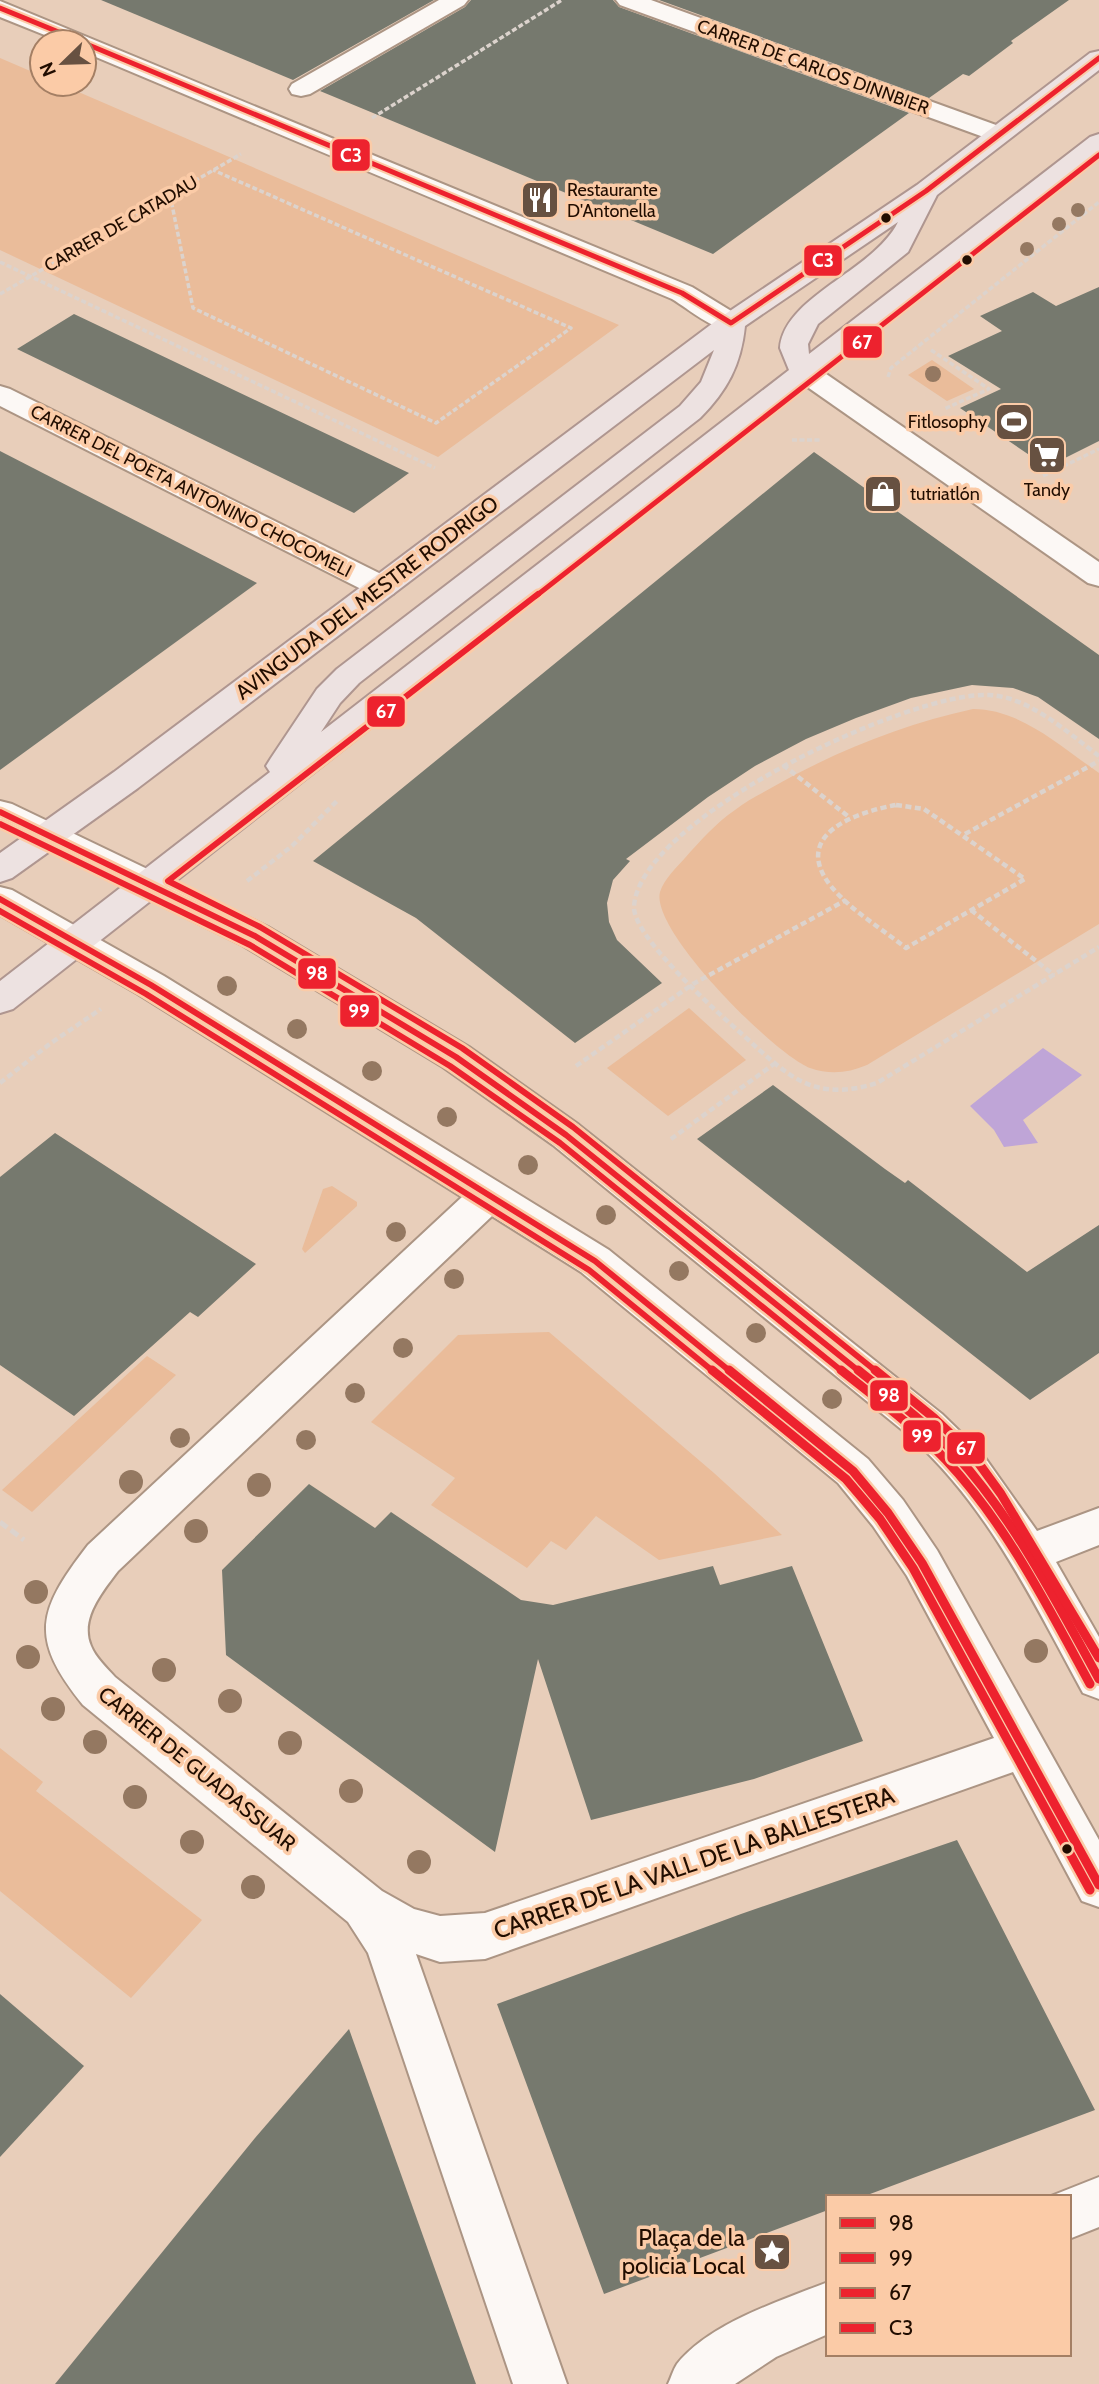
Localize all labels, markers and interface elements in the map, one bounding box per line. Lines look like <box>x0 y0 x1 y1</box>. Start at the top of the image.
street label: CARRER DE CARLOS DINNBIER <box>694 15 932 119</box>
north arrow <box>28 28 98 98</box>
text: N <box>35 59 61 80</box>
line badge: C3 <box>331 138 371 172</box>
text: C3 <box>340 144 362 167</box>
street label: CARRER DE CATADAU <box>40 171 202 277</box>
restaurant icon: Restaurante D'Antonella <box>519 179 561 221</box>
place label: Restaurante D'Antonella <box>567 179 658 222</box>
unlabelled marker <box>879 211 893 225</box>
line badge: C3 <box>803 244 843 277</box>
text: C3 <box>812 249 834 272</box>
unlabelled marker <box>960 253 974 267</box>
line badge: 67 <box>842 325 883 359</box>
text: 67 <box>852 331 872 354</box>
street label: CARRER DEL POETA ANTONINO CHOCOMELI <box>27 400 355 582</box>
sports icon: Fitlosophy <box>993 401 1035 443</box>
place label: Fitlosophy <box>908 411 987 433</box>
supermarket icon: Tandy <box>1026 434 1068 476</box>
shop icon: tutriatlón <box>862 473 904 515</box>
place label: Tandy <box>1024 479 1070 501</box>
place label: tutriatlón <box>910 483 980 505</box>
street label: AVINGUDA DEL MESTRE RODRIGO <box>230 491 503 705</box>
line badge: 67 <box>366 695 406 728</box>
text: 67 <box>376 700 396 723</box>
line badge: 98 <box>297 957 337 990</box>
text: 98 <box>306 962 328 985</box>
line badge: 99 <box>339 994 380 1028</box>
text: 99 <box>348 1000 370 1023</box>
line badge: 98 <box>869 1379 909 1412</box>
text: 98 <box>878 1384 900 1407</box>
line badge: 99 <box>902 1419 942 1453</box>
text: 99 <box>911 1425 933 1448</box>
line badge: 67 <box>946 1431 986 1465</box>
text: 67 <box>956 1437 976 1460</box>
street label: CARRER DE GUADASSUAR <box>94 1681 301 1856</box>
street label: CARRER DE LA VALL DE LA BALLESTERA <box>490 1780 898 1945</box>
unlabelled marker <box>1060 1842 1074 1856</box>
legend <box>826 2195 1071 2356</box>
text: 98 <box>889 2210 914 2235</box>
place label: Plaça de la policia Local <box>622 2223 745 2280</box>
place icon: Plaça de la policia Local <box>751 2231 793 2273</box>
text: 99 <box>889 2245 913 2270</box>
text: 67 <box>889 2280 912 2305</box>
text: C3 <box>889 2315 913 2340</box>

